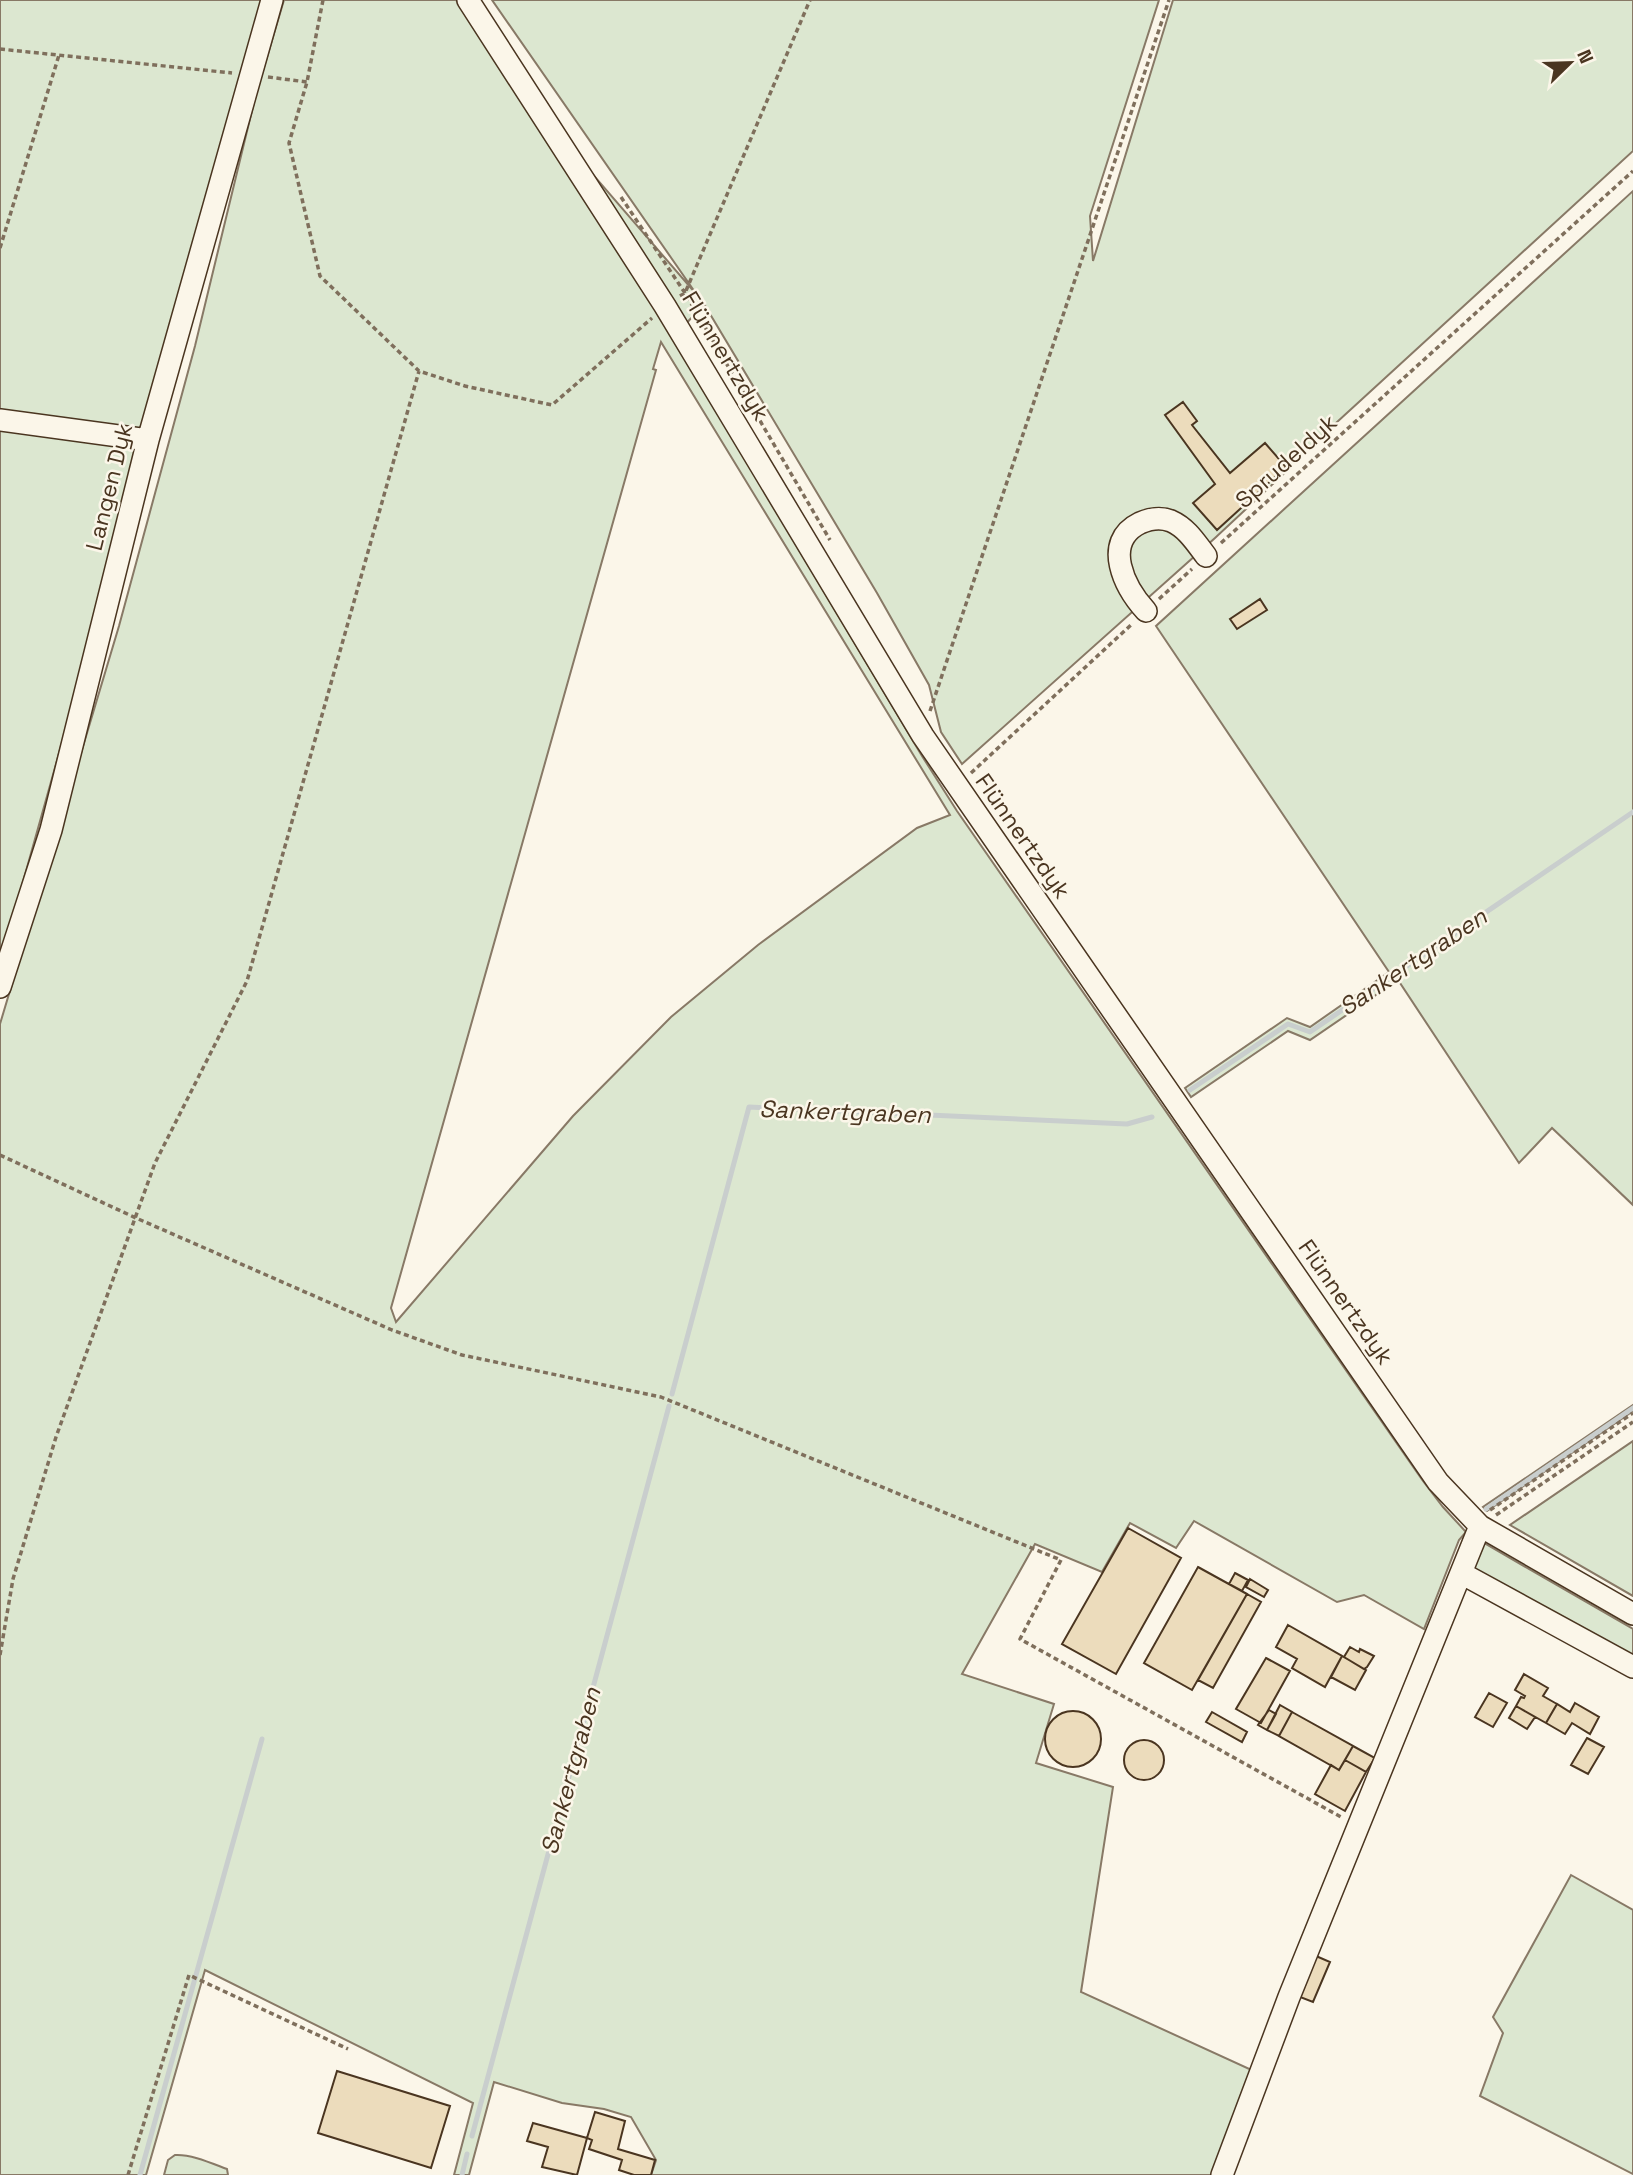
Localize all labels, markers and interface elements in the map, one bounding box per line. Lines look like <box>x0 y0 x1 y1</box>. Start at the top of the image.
north arrow <box>1535 28 1605 98</box>
text: N <box>1571 46 1599 67</box>
street label: Flünnertzdyk <box>676 286 776 426</box>
street label: Sprudeldyk <box>1229 407 1343 515</box>
street label: Langen Dyk <box>79 420 139 554</box>
street label: Flünnertzdyk <box>969 768 1077 904</box>
water label: Sankertgraben <box>1333 900 1494 1022</box>
water label: Sankertgraben <box>759 1093 933 1130</box>
street label: Flünnertzdyk <box>1292 1234 1400 1370</box>
water label: Sankertgraben <box>533 1683 608 1858</box>

